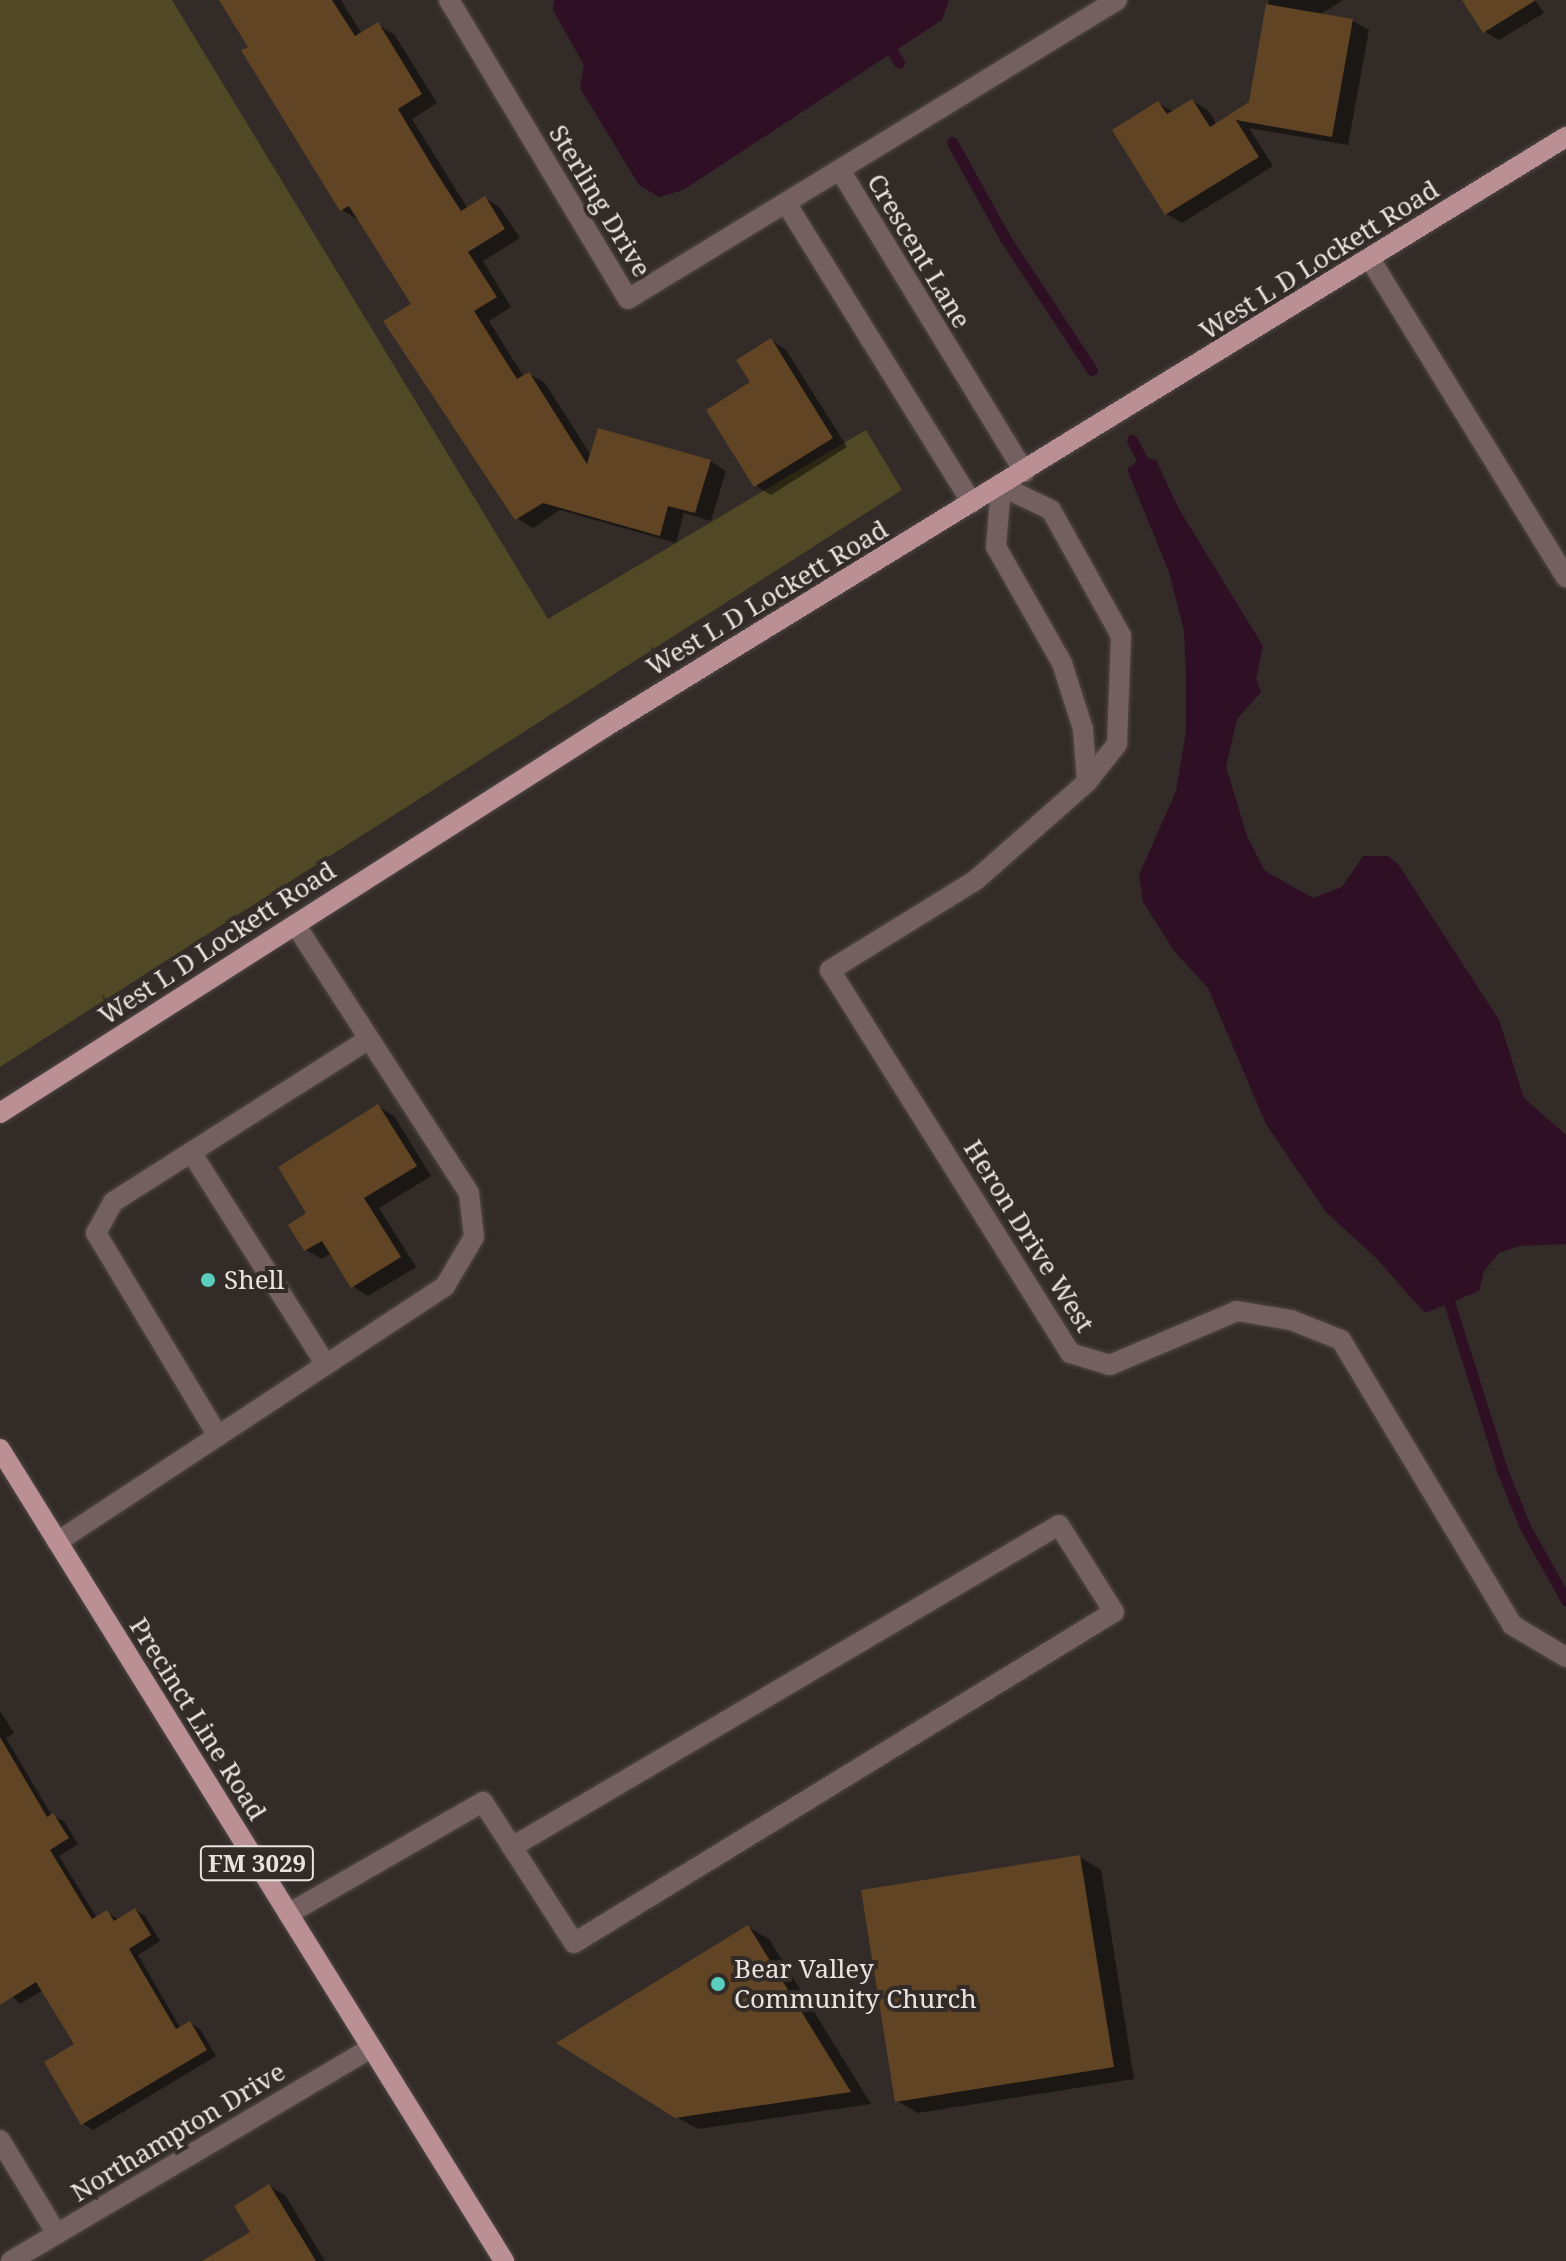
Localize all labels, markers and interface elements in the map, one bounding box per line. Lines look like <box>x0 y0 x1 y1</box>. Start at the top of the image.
street label: Sterling Drive <box>542 119 658 283</box>
street label: Crescent Lane <box>861 168 977 334</box>
street label: West L D Lockett Road <box>1194 174 1444 346</box>
street label: West L D Lockett Road <box>641 514 893 682</box>
street label: West L D Lockett Road <box>93 855 341 1031</box>
street label: Heron Drive West <box>957 1134 1101 1338</box>
place label: Shell <box>224 1264 285 1296</box>
marker: Shell <box>199 1271 217 1289</box>
street label: Precinct Line Road <box>123 1612 273 1826</box>
road number: FM 3029 <box>199 1843 315 1883</box>
place label: Bear Valley Community Church <box>734 1953 977 2014</box>
marker: Bear Valley Community Church <box>709 1975 727 1993</box>
street label: Northampton Drive <box>65 2056 291 2208</box>

